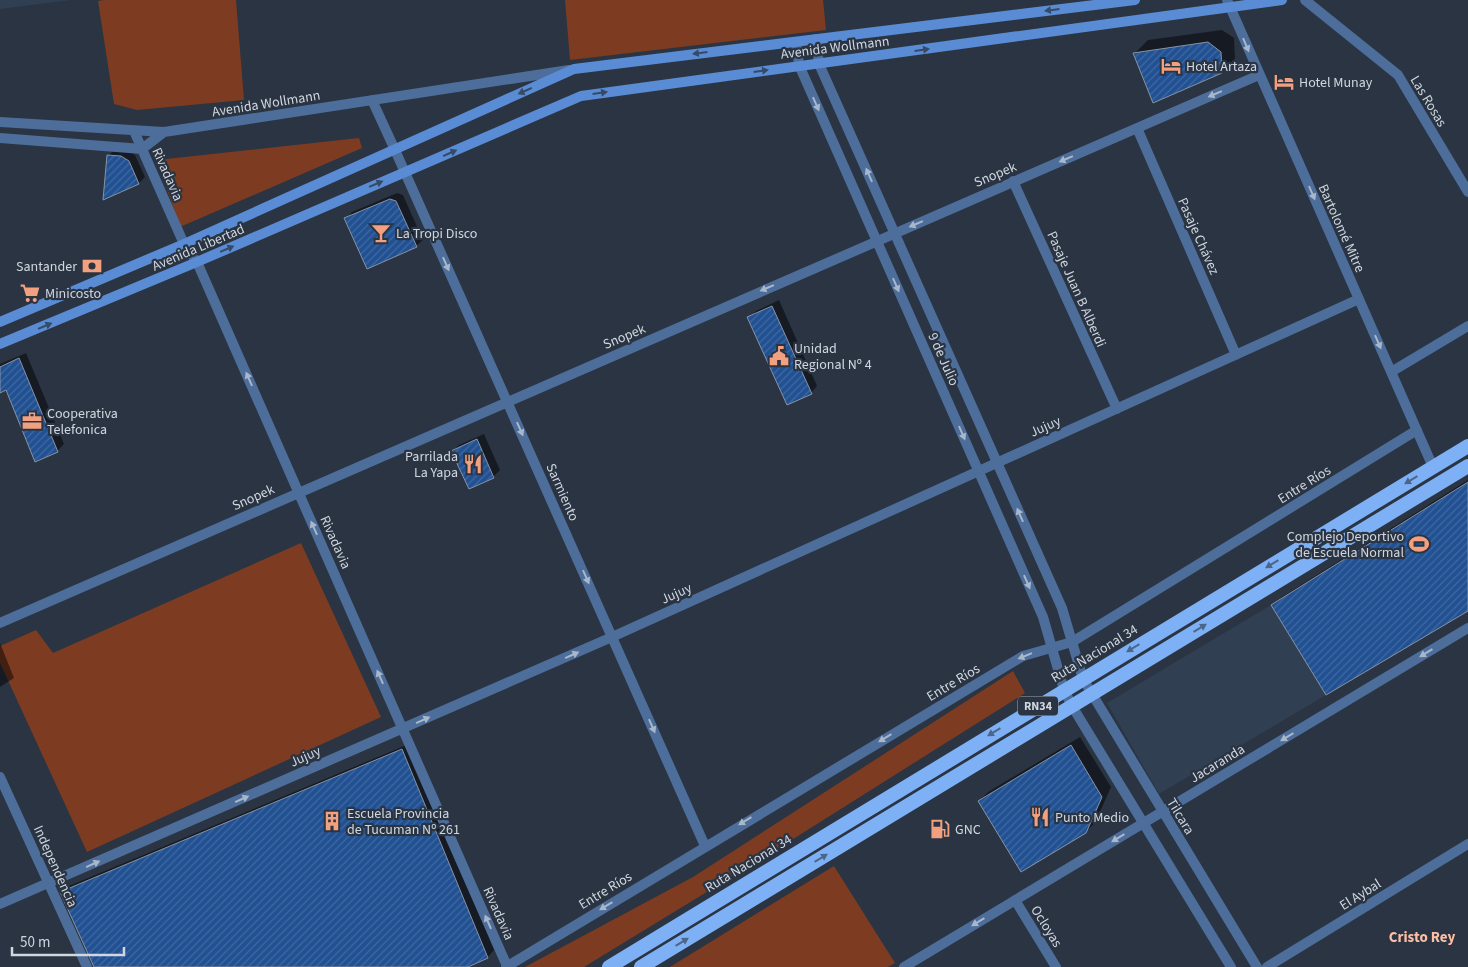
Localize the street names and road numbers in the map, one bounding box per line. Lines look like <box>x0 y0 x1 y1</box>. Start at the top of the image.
street label: Avenida Wollmann <box>780 31 891 65</box>
street label: Las Rosas <box>1405 72 1451 131</box>
street label: Avenida Wollmann <box>211 86 322 122</box>
street label: Rivadavia <box>146 144 188 204</box>
street label: Snopek <box>971 157 1020 193</box>
street label: Bartolomé Mitre <box>1313 181 1370 276</box>
street label: Pasaje Chávez <box>1172 195 1224 278</box>
street label: Avenida Libertad <box>149 219 248 276</box>
street label: Pasaje Juan B Alberdi <box>1041 228 1111 351</box>
street label: Snopek <box>600 319 649 355</box>
street label: 9 de Julio <box>923 330 964 389</box>
street label: Jujuy <box>1027 411 1064 443</box>
street label: Sarmiento <box>541 460 584 524</box>
street label: Entre Ríos <box>1274 461 1335 509</box>
street label: Snopek <box>229 480 278 516</box>
street label: Rivadavia <box>314 512 356 572</box>
street label: Jujuy <box>658 578 695 610</box>
street label: Ruta Nacional 34 <box>1047 620 1142 688</box>
street label: Entre Ríos <box>923 659 984 707</box>
road number: RN34 <box>1018 696 1058 716</box>
street label: Jacaranda <box>1186 740 1249 788</box>
street label: Jujuy <box>287 741 324 773</box>
street label: Tilcara <box>1161 794 1199 839</box>
street label: Independencia <box>28 822 82 911</box>
street label: Ruta Nacional 34 <box>701 830 796 898</box>
street label: Entre Ríos <box>575 867 636 915</box>
street label: El Aybal <box>1336 874 1386 916</box>
street label: Rivadavia <box>477 883 519 943</box>
street label: Ocloyas <box>1025 902 1067 951</box>

